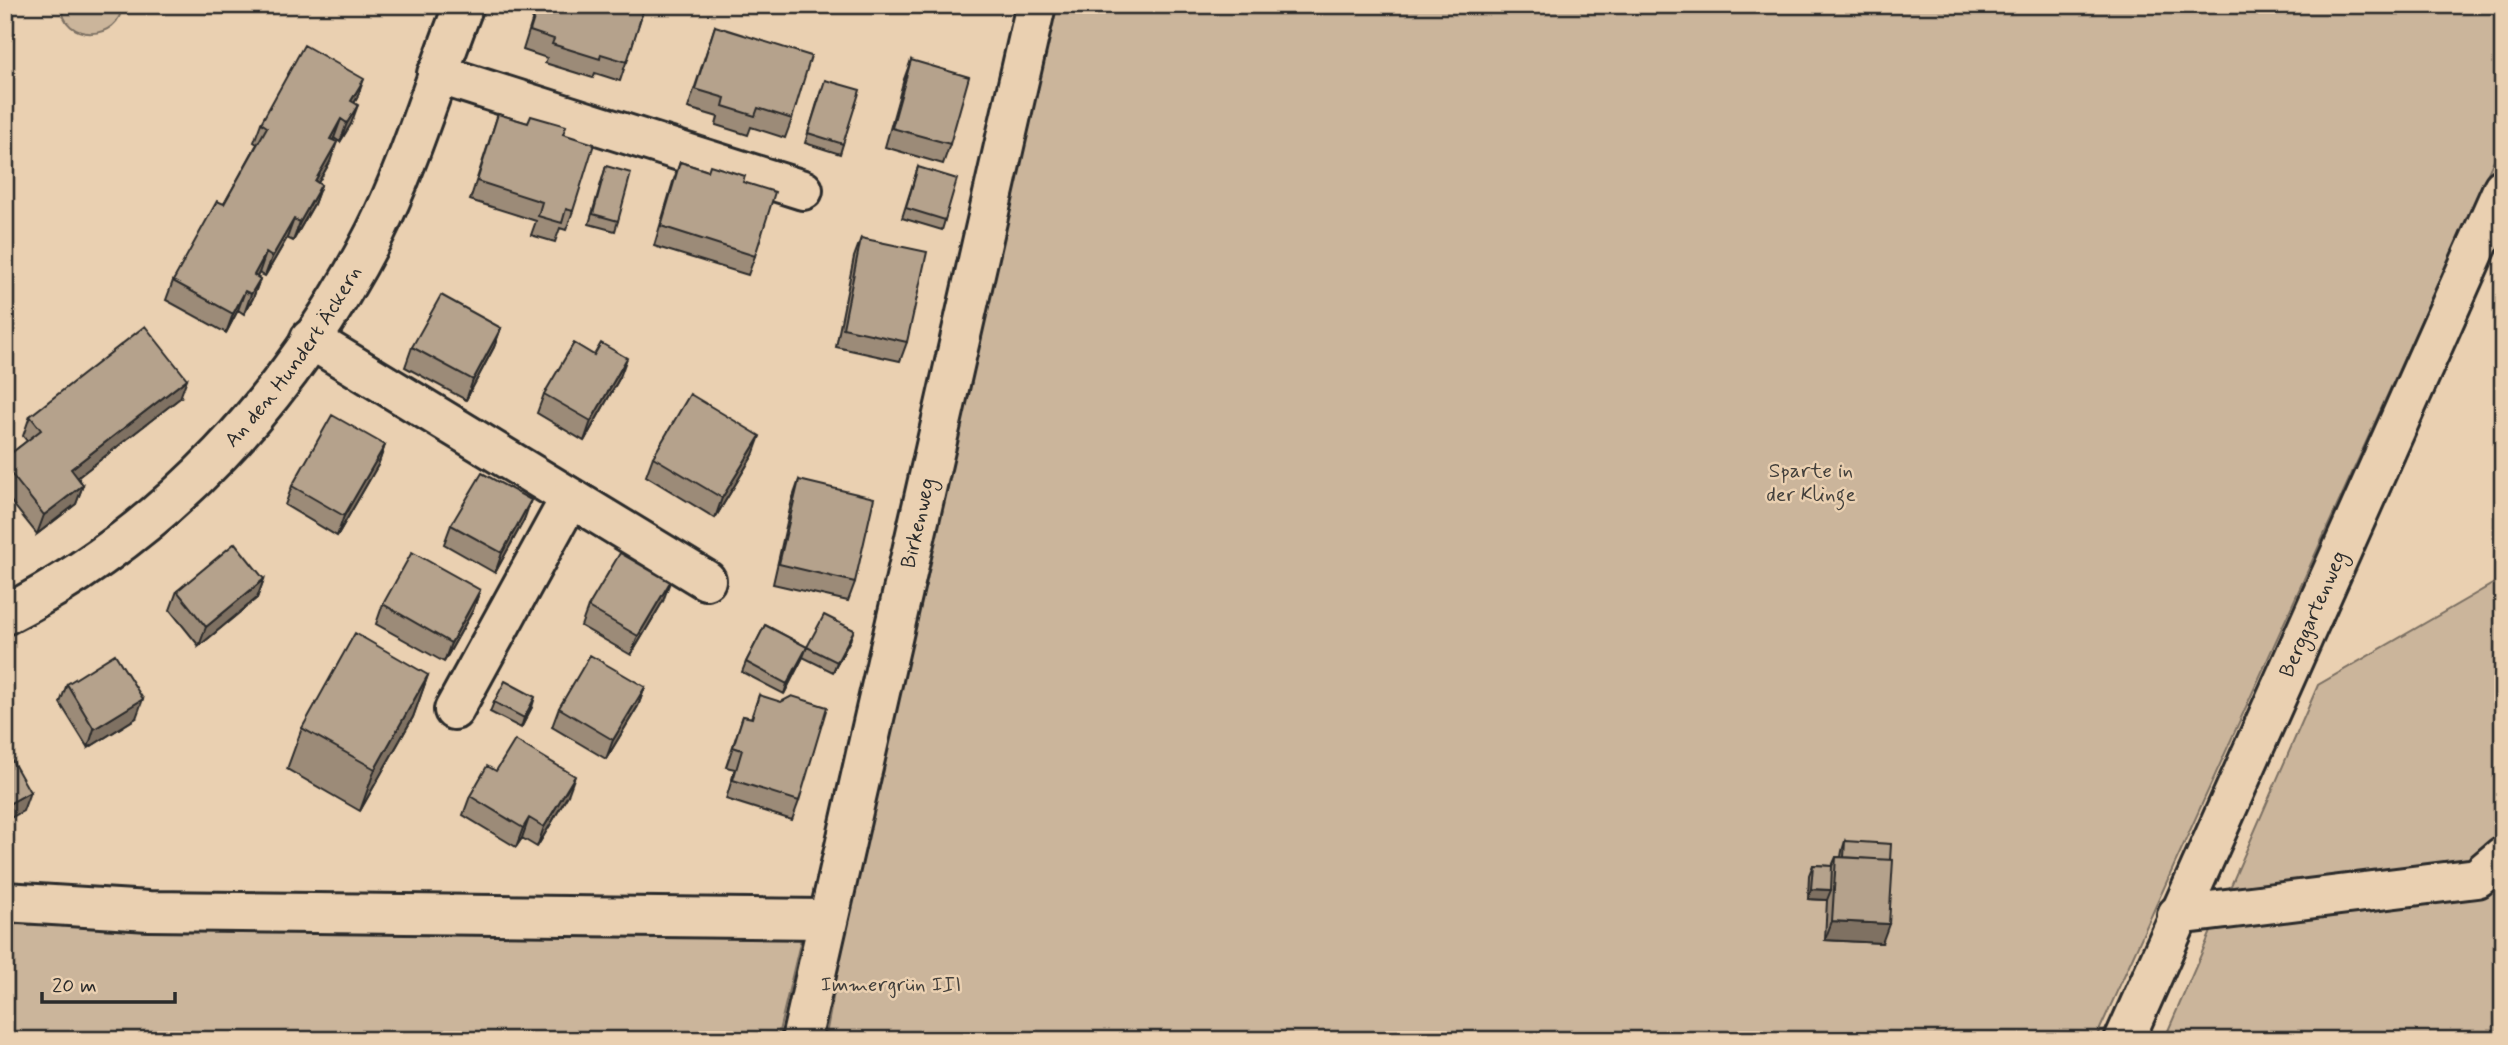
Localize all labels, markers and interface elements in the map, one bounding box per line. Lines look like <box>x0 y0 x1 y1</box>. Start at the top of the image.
street label: An den Hundert Äckern <box>218 261 368 454</box>
park label: Sparte in der Klinge <box>1766 457 1856 511</box>
street label: Birkenweg <box>895 475 943 571</box>
street label: Berggartenweg <box>2273 547 2355 682</box>
scale bar <box>42 961 175 1005</box>
park label: Immergrün III <box>821 971 961 999</box>
text: 20 m <box>52 972 97 1000</box>

